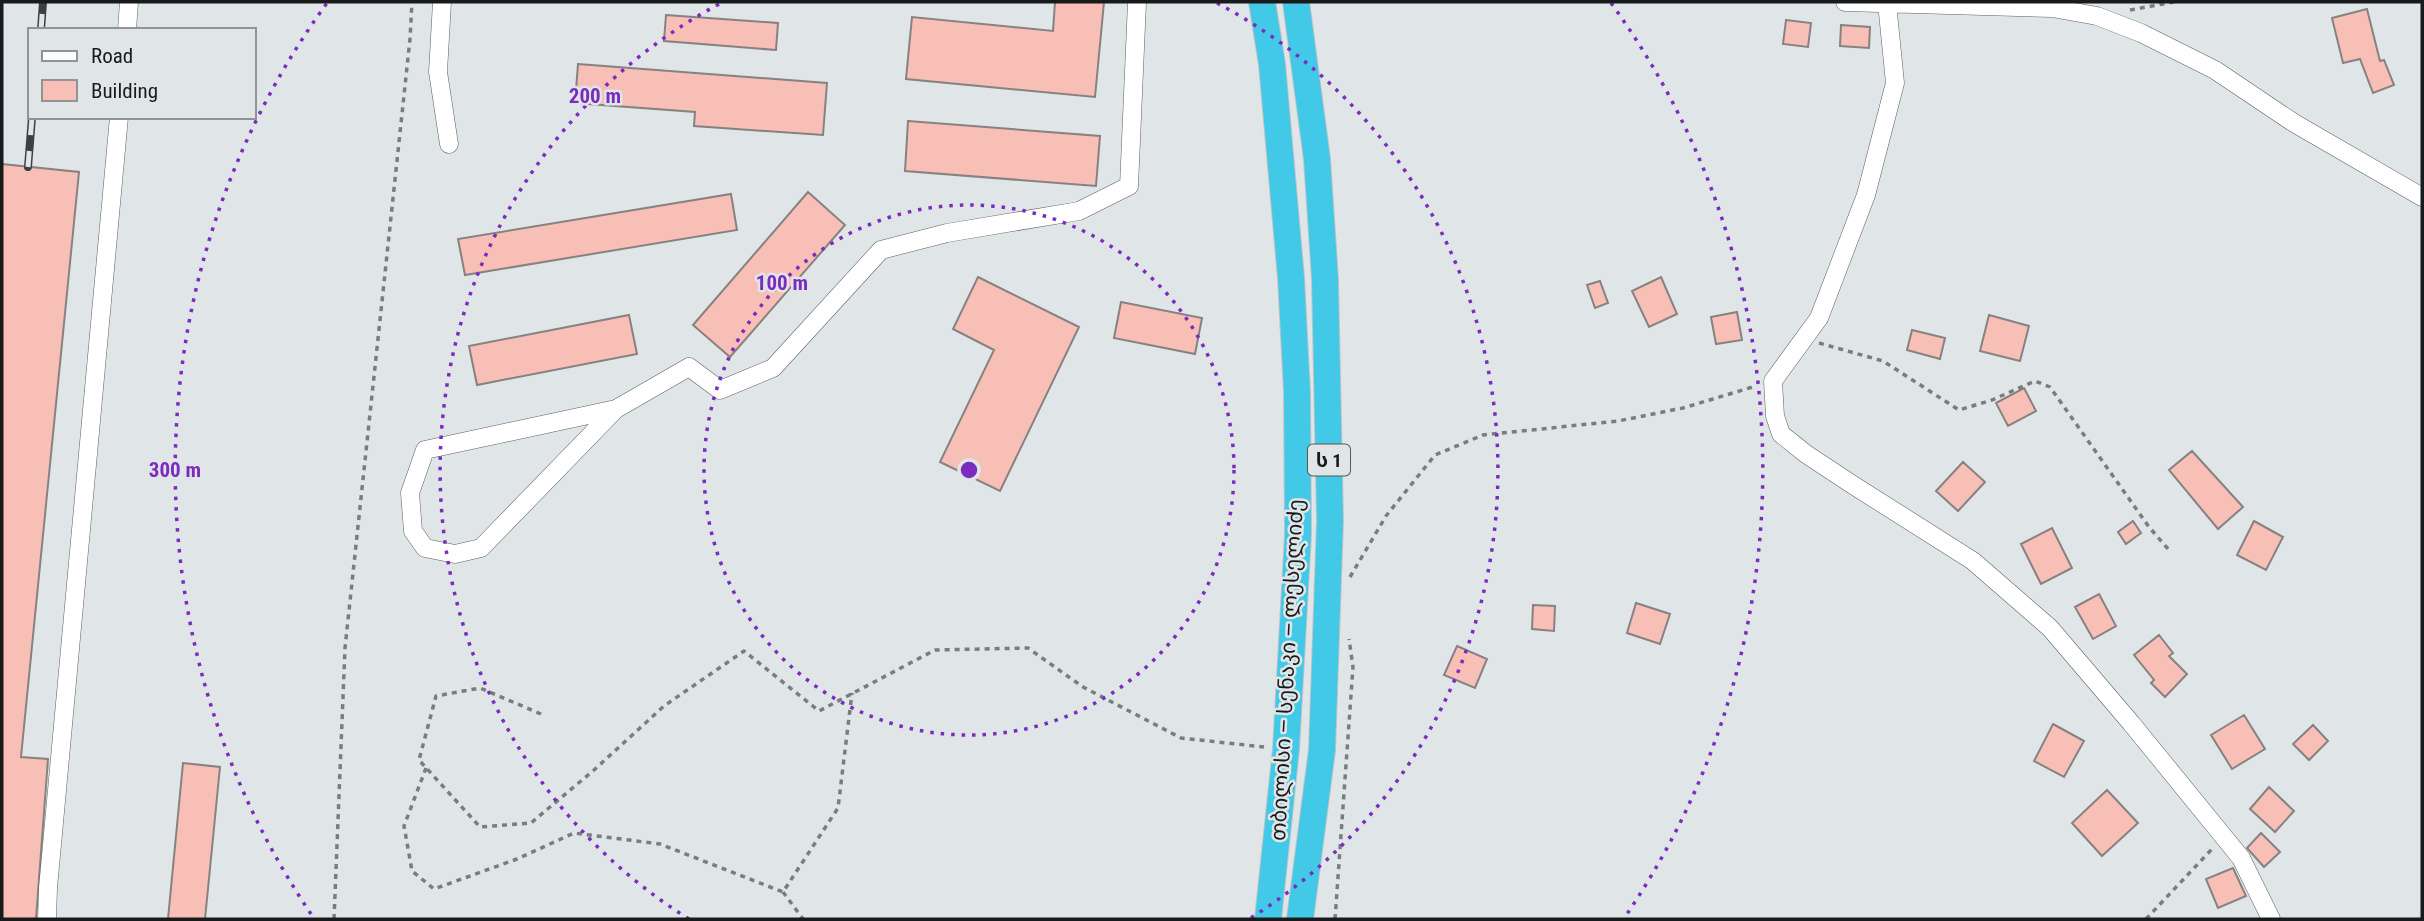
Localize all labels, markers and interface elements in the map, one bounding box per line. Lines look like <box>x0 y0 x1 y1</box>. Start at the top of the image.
legend <box>28 28 256 119</box>
text: Road <box>91 44 133 68</box>
text: Building <box>91 79 158 103</box>
text: 200 m <box>569 84 621 108</box>
text: 100 m <box>756 271 808 295</box>
road number: ს 1 <box>1308 444 1350 475</box>
text: 300 m <box>149 458 201 482</box>
centre of rings <box>957 458 981 482</box>
street label: თბილისი — სენაკი — ლესელიძე <box>1266 498 1309 842</box>

